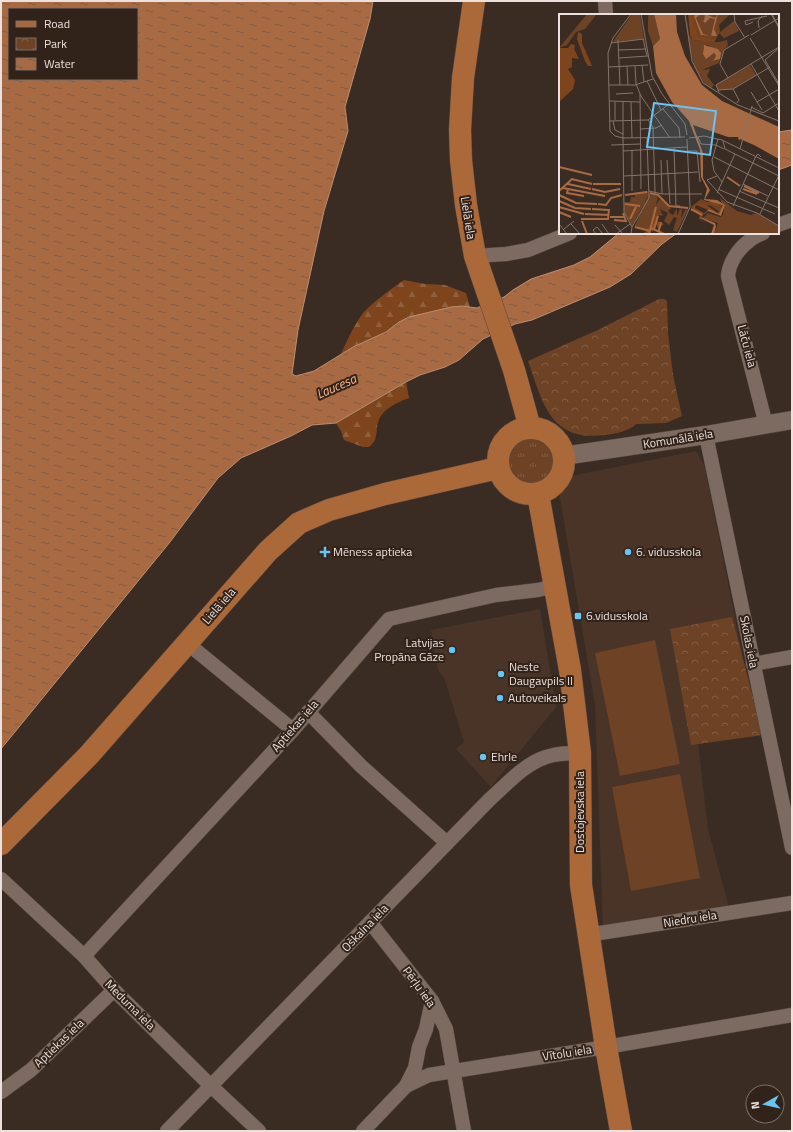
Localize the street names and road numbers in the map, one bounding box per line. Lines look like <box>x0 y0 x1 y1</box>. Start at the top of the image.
street label: Lielā iela <box>456 195 481 241</box>
street label: Lāču iela <box>733 322 762 369</box>
street label: Komunālā iela <box>641 424 714 453</box>
street label: Lielā iela <box>197 583 240 628</box>
street label: Skolas iela <box>735 614 764 670</box>
street label: Aptiekas iela <box>267 695 323 756</box>
street label: Dostojevska iela <box>570 771 589 853</box>
street label: Oškalna iela <box>337 899 393 956</box>
street label: Niedru iela <box>662 905 718 932</box>
street label: Pērļu iela <box>398 962 441 1011</box>
street label: Meduma iela <box>101 975 160 1034</box>
street label: Aptiekas iela <box>29 1014 88 1072</box>
street label: Vītolu iela <box>541 1039 593 1066</box>

